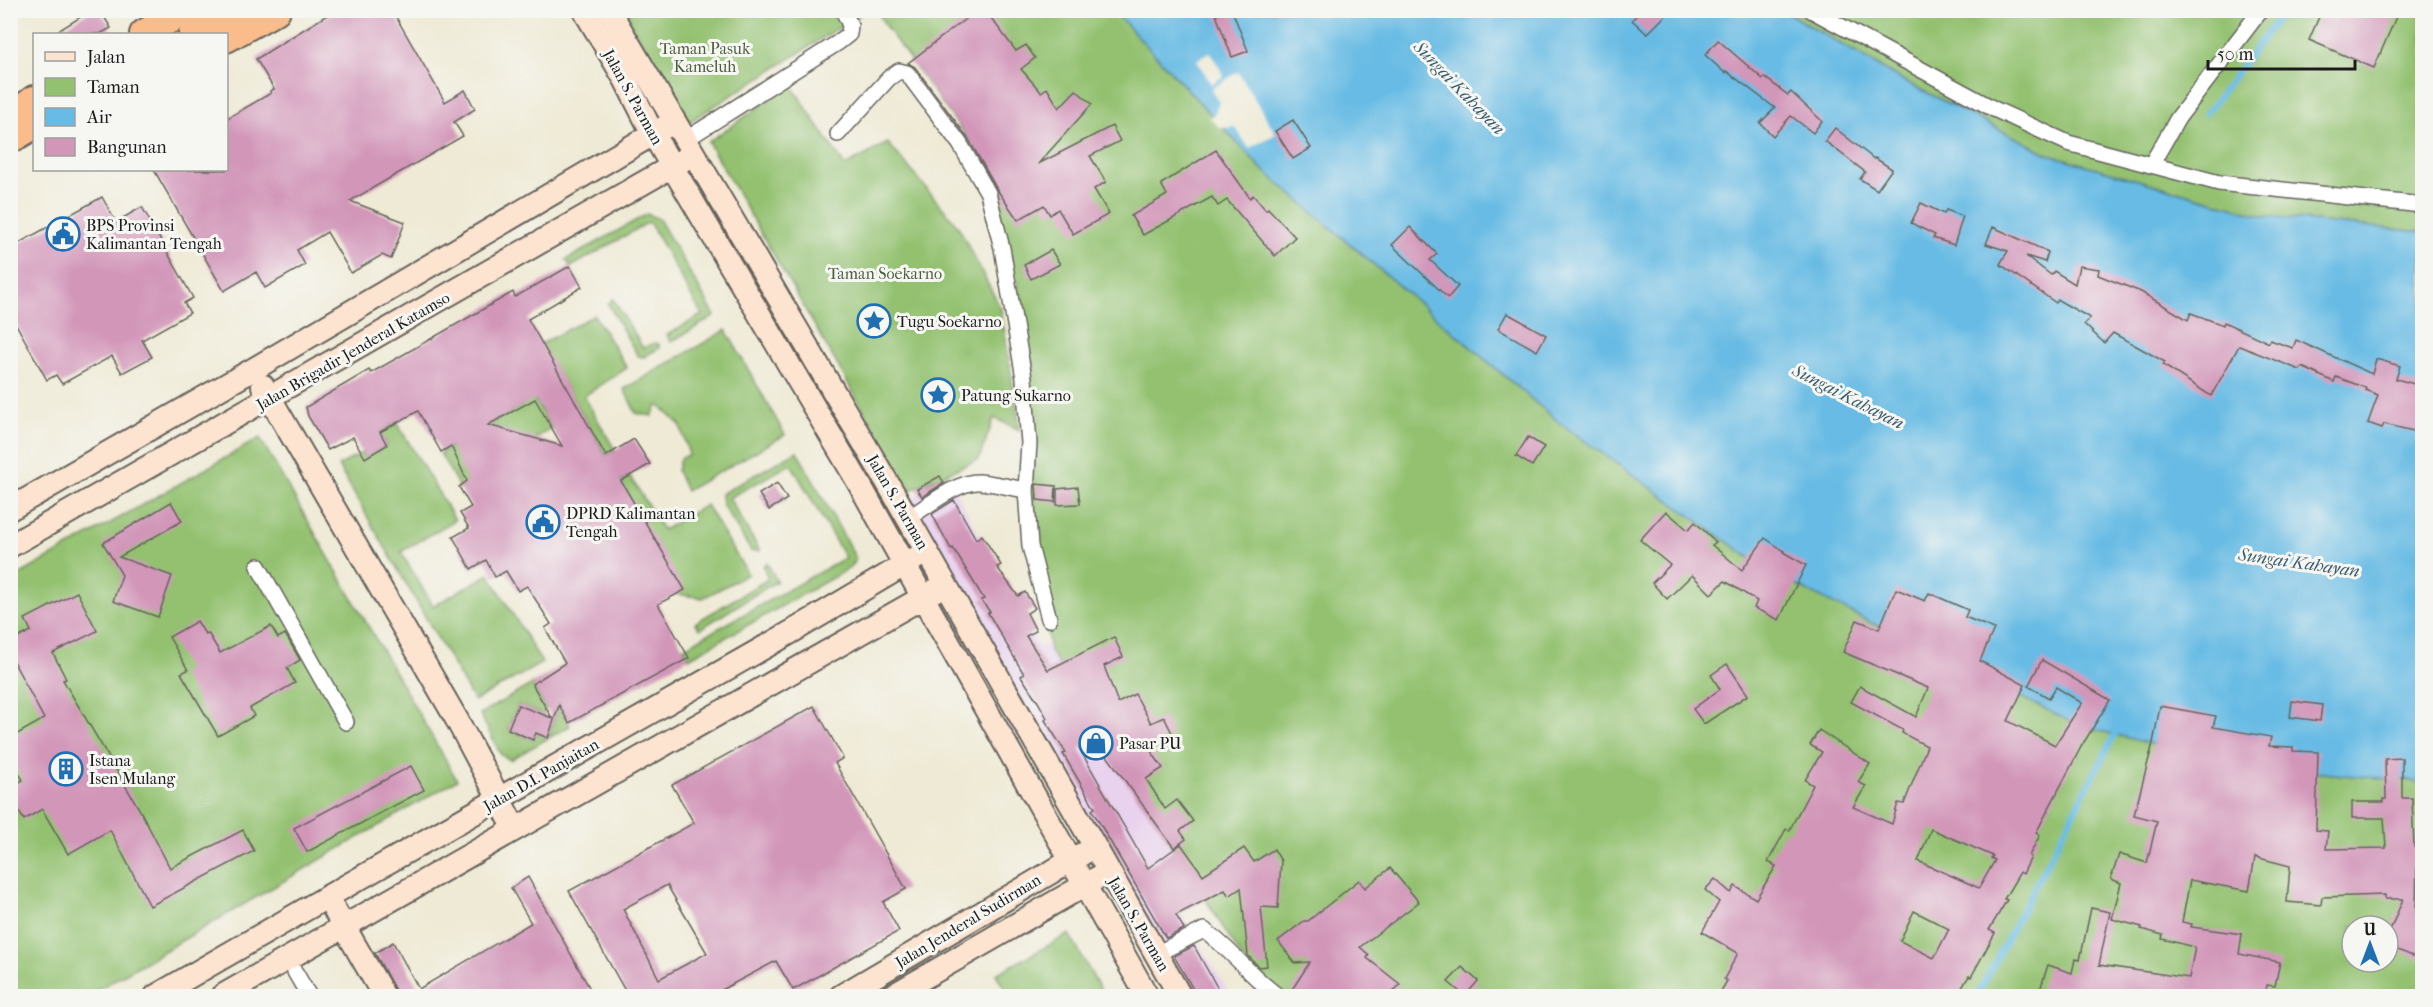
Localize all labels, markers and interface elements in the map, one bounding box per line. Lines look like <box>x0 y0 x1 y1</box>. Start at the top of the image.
legend <box>33 33 228 171</box>
scale bar <box>2208 33 2355 71</box>
water label: Sungai Kahayan <box>1408 36 1509 139</box>
park label: Taman Pasuk Kameluh <box>660 39 751 76</box>
street label: Jalan S. Parman <box>598 44 667 149</box>
text: 50 m <box>2217 44 2254 65</box>
text: Jalan <box>85 47 126 68</box>
text: Taman <box>87 77 140 98</box>
text: Air <box>86 107 112 128</box>
text: Bangunan <box>87 137 167 158</box>
public building icon: BPS Provinsi Kalimantan Tengah <box>45 216 81 252</box>
place label: BPS Provinsi Kalimantan Tengah <box>86 216 222 253</box>
park label: Taman Soekarno <box>828 264 942 283</box>
street label: Jalan Brigadir Jenderal Katamso <box>251 288 453 415</box>
place icon: Tugu Soekarno <box>856 303 892 339</box>
place label: Tugu Soekarno <box>897 312 1002 331</box>
water label: Sungai Kahayan <box>1788 359 1907 434</box>
place icon: Patung Sukarno <box>920 377 956 413</box>
place label: Patung Sukarno <box>961 386 1071 405</box>
street label: Jalan S. Parman <box>862 450 933 553</box>
public building icon: DPRD Kalimantan Tengah <box>525 504 561 540</box>
place label: DPRD Kalimantan Tengah <box>566 504 696 541</box>
water label: Sungai Kahayan <box>2236 544 2361 582</box>
shop icon: Pasar PU <box>1078 725 1114 761</box>
street label: Jalan D.I. Panjaitan <box>478 734 603 817</box>
place label: Pasar PU <box>1119 734 1182 753</box>
building icon: Istana Isen Mulang <box>48 751 84 787</box>
place label: Istana Isen Mulang <box>89 751 175 788</box>
street label: Jalan Jenderal Sudirman <box>890 870 1045 973</box>
street label: Jalan S. Parman <box>1103 872 1174 975</box>
north arrow <box>2340 914 2400 974</box>
text: U <box>2363 920 2377 939</box>

